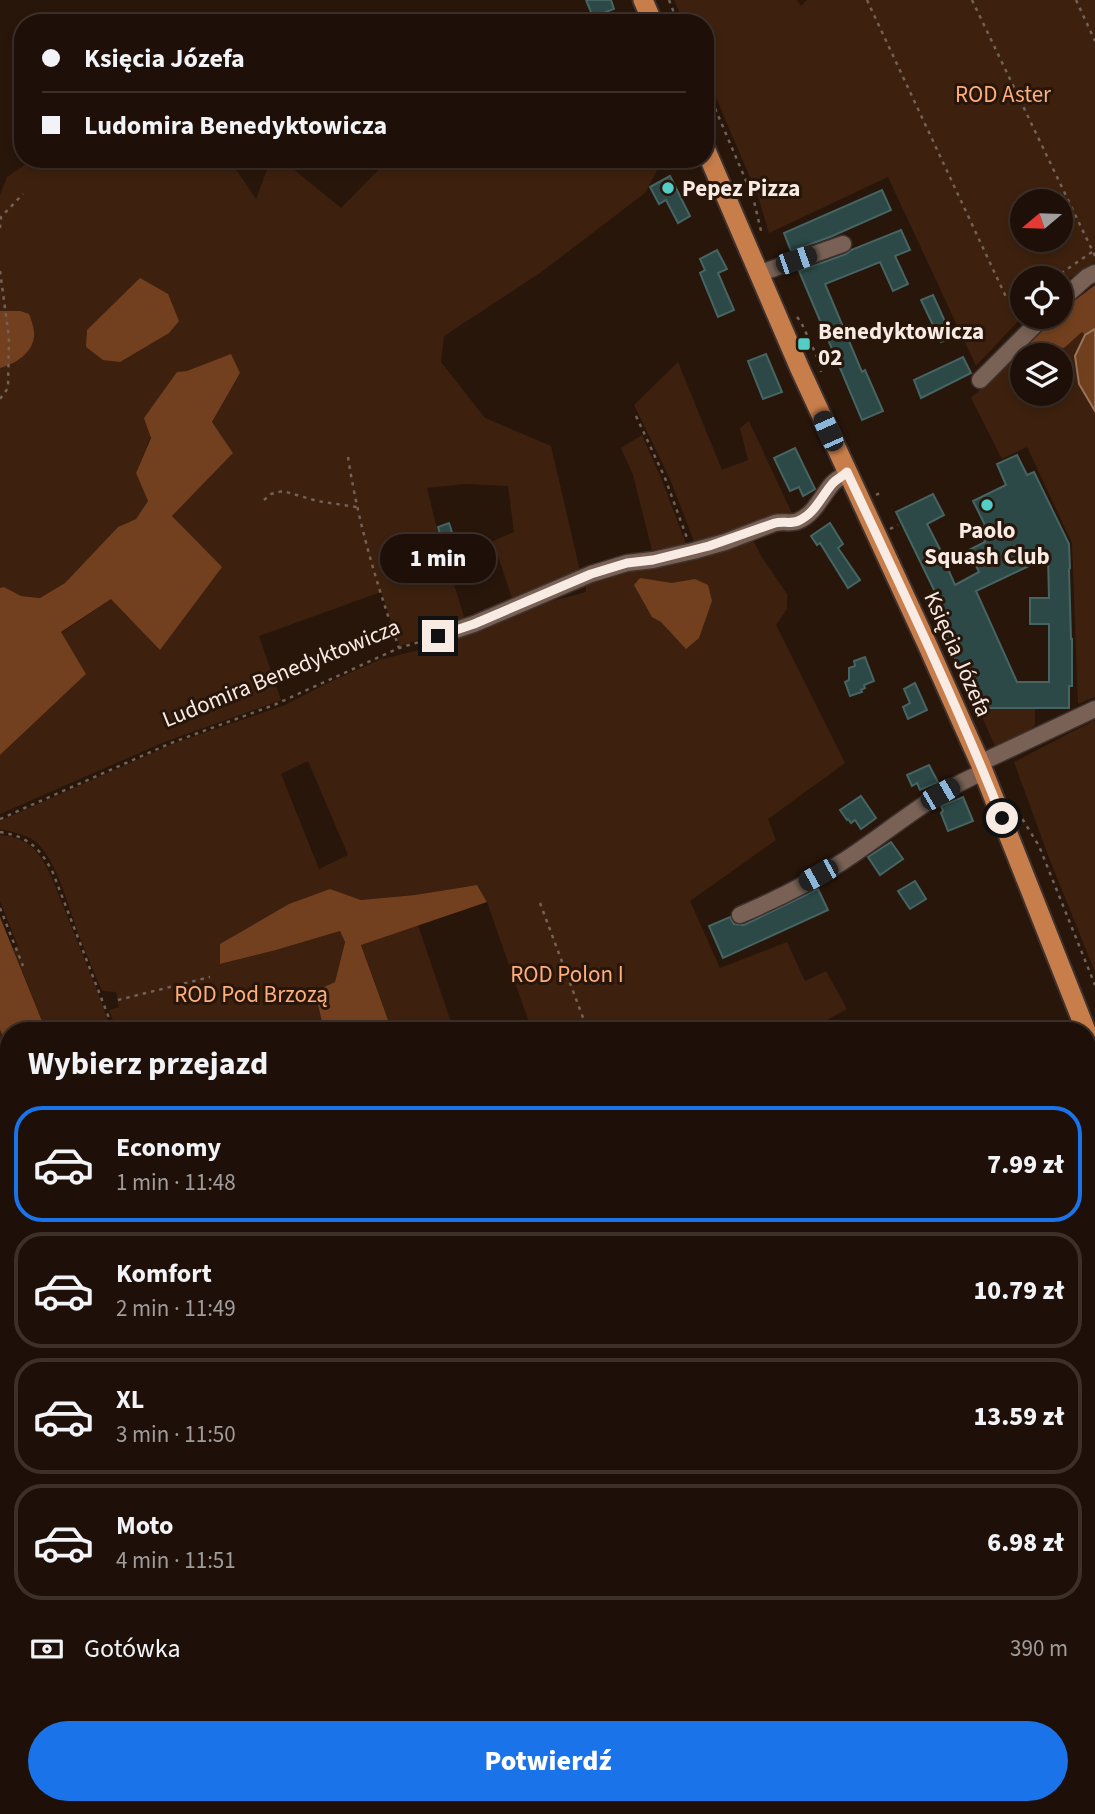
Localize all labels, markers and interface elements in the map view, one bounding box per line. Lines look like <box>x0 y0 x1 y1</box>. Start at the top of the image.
text: Księcia Józefa <box>84 40 245 77</box>
park label: ROD Aster <box>955 78 1052 111</box>
text: Ludomira Benedyktowicza <box>84 107 387 144</box>
place label: Pepez Pizza <box>682 172 800 205</box>
marker: Pepez Pizza <box>660 180 676 196</box>
north arrow <box>1010 189 1073 252</box>
map controls <box>1010 189 1073 406</box>
car <box>773 243 820 277</box>
button: locate <box>1010 266 1073 329</box>
place label: Benedyktowicza 02 <box>818 315 984 374</box>
marker: Benedyktowicza 02 <box>796 336 812 352</box>
button: layers <box>1010 343 1073 406</box>
car <box>810 408 847 454</box>
marker: Paolo Squash Club <box>979 497 995 513</box>
place label: Paolo Squash Club <box>924 514 1050 573</box>
callout: 1 min <box>380 534 496 584</box>
text: 1 min <box>410 542 466 575</box>
street label: Księcia Józefa <box>916 586 1000 722</box>
street label: Ludomira Benedyktowicza <box>157 610 405 736</box>
route end <box>422 620 454 652</box>
car <box>917 774 964 814</box>
route start <box>986 802 1018 834</box>
car <box>795 856 842 894</box>
park label: ROD Polon I <box>510 958 624 991</box>
park label: ROD Pod Brzozą <box>174 978 328 1011</box>
text: Wybierz przejazd <box>28 1041 268 1087</box>
text: Economy <box>116 1129 221 1166</box>
icon: car <box>32 1133 95 1196</box>
text: 7.99 zł <box>987 1146 1064 1183</box>
text: 1 min · 11:48 <box>116 1166 236 1199</box>
text: Komfort <box>116 1255 212 1292</box>
icon: car <box>32 1259 95 1322</box>
text: 10.79 zł <box>973 1272 1064 1309</box>
text: 2 min · 11:49 <box>116 1292 236 1325</box>
text: XL <box>116 1381 144 1418</box>
icon: car <box>32 1385 95 1448</box>
text: 13.59 zł <box>973 1398 1064 1435</box>
text: 3 min · 11:50 <box>116 1418 236 1451</box>
text: Moto <box>116 1507 173 1544</box>
icon: car <box>32 1511 95 1574</box>
text: 6.98 zł <box>987 1524 1064 1561</box>
text: 4 min · 11:51 <box>116 1544 236 1577</box>
icon: cash <box>28 1630 66 1668</box>
text: Gotówka <box>84 1630 181 1667</box>
text: 390 m <box>1010 1632 1068 1665</box>
button: Potwierdź <box>28 1721 1068 1801</box>

